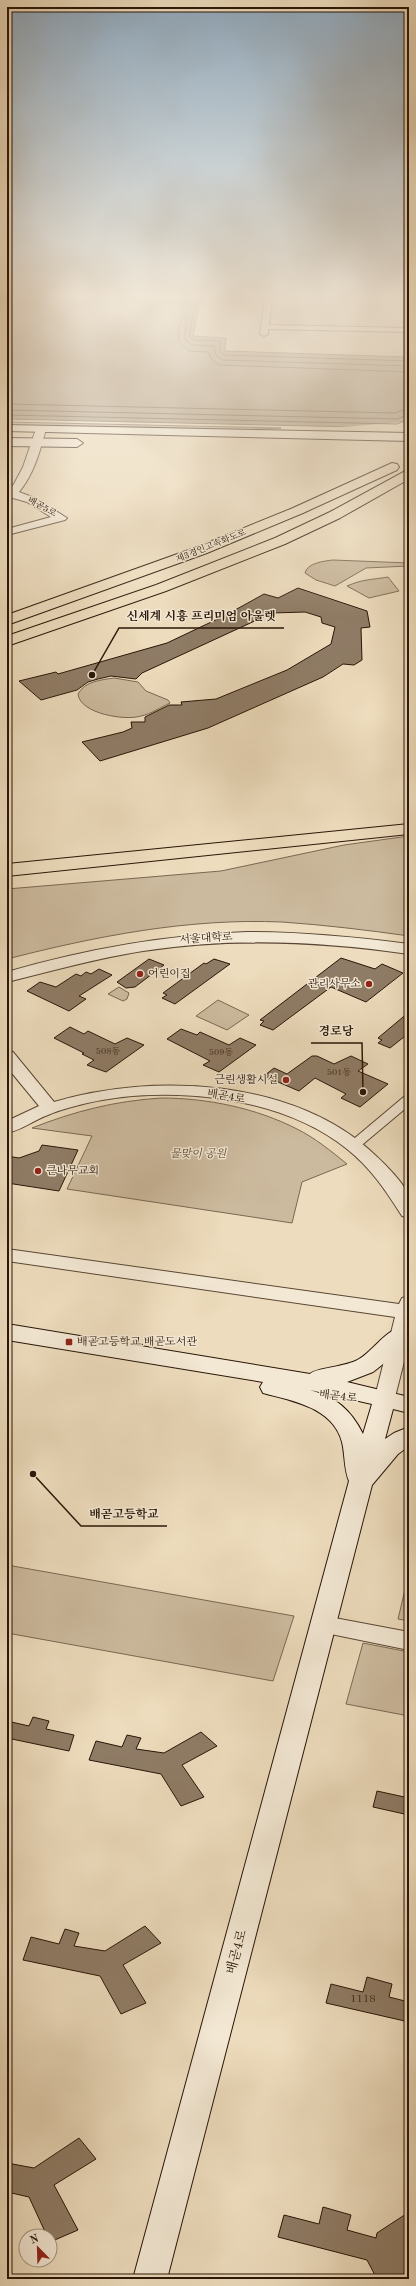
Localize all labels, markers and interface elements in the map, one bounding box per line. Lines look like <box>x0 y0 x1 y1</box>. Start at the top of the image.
street label: 배곧5로 <box>26 495 59 518</box>
street label: 제3경인고속화도로 <box>174 527 248 564</box>
callout: 신세계 시흥 프리미엄 아울렛 <box>119 604 284 628</box>
text: 신세계 시흥 프리미엄 아울렛 <box>126 609 276 623</box>
street label: 서울대학로 <box>179 931 233 946</box>
place label: 어린이집 <box>148 968 191 980</box>
marker: 어린이집 <box>135 969 145 979</box>
place label: 관리사무소 <box>308 978 361 990</box>
marker: 관리사무소 <box>364 979 374 989</box>
callout: 경로당 <box>311 1019 362 1043</box>
text: 경로당 <box>319 1024 354 1038</box>
house number: 508동 <box>96 1046 120 1056</box>
house number: 509동 <box>209 1047 233 1057</box>
house number: 501동 <box>327 1067 351 1077</box>
place label: 근린생활시설 <box>214 1073 278 1086</box>
marker: 근린생활시설 <box>281 1075 291 1085</box>
street label: 배곧4로 <box>206 1087 246 1106</box>
park label: 물맞이 공원 <box>170 1147 227 1160</box>
place label: 큰나무교회 <box>46 1165 99 1177</box>
marker: 큰나무교회 <box>33 1166 43 1176</box>
place label: 배곧고등학교.배곧도서관 <box>77 1336 197 1348</box>
marker: 배곧고등학교.배곧도서관 <box>64 1337 74 1347</box>
street label: 배곧4로 <box>318 1388 358 1405</box>
callout: 배곧고등학교 <box>81 1502 167 1526</box>
text: 배곧고등학교 <box>89 1507 159 1521</box>
street label: 배곧4로 <box>224 1928 249 1976</box>
house number: 1118 <box>350 1994 376 2005</box>
north arrow <box>18 2228 58 2268</box>
text: N <box>29 2233 41 2247</box>

